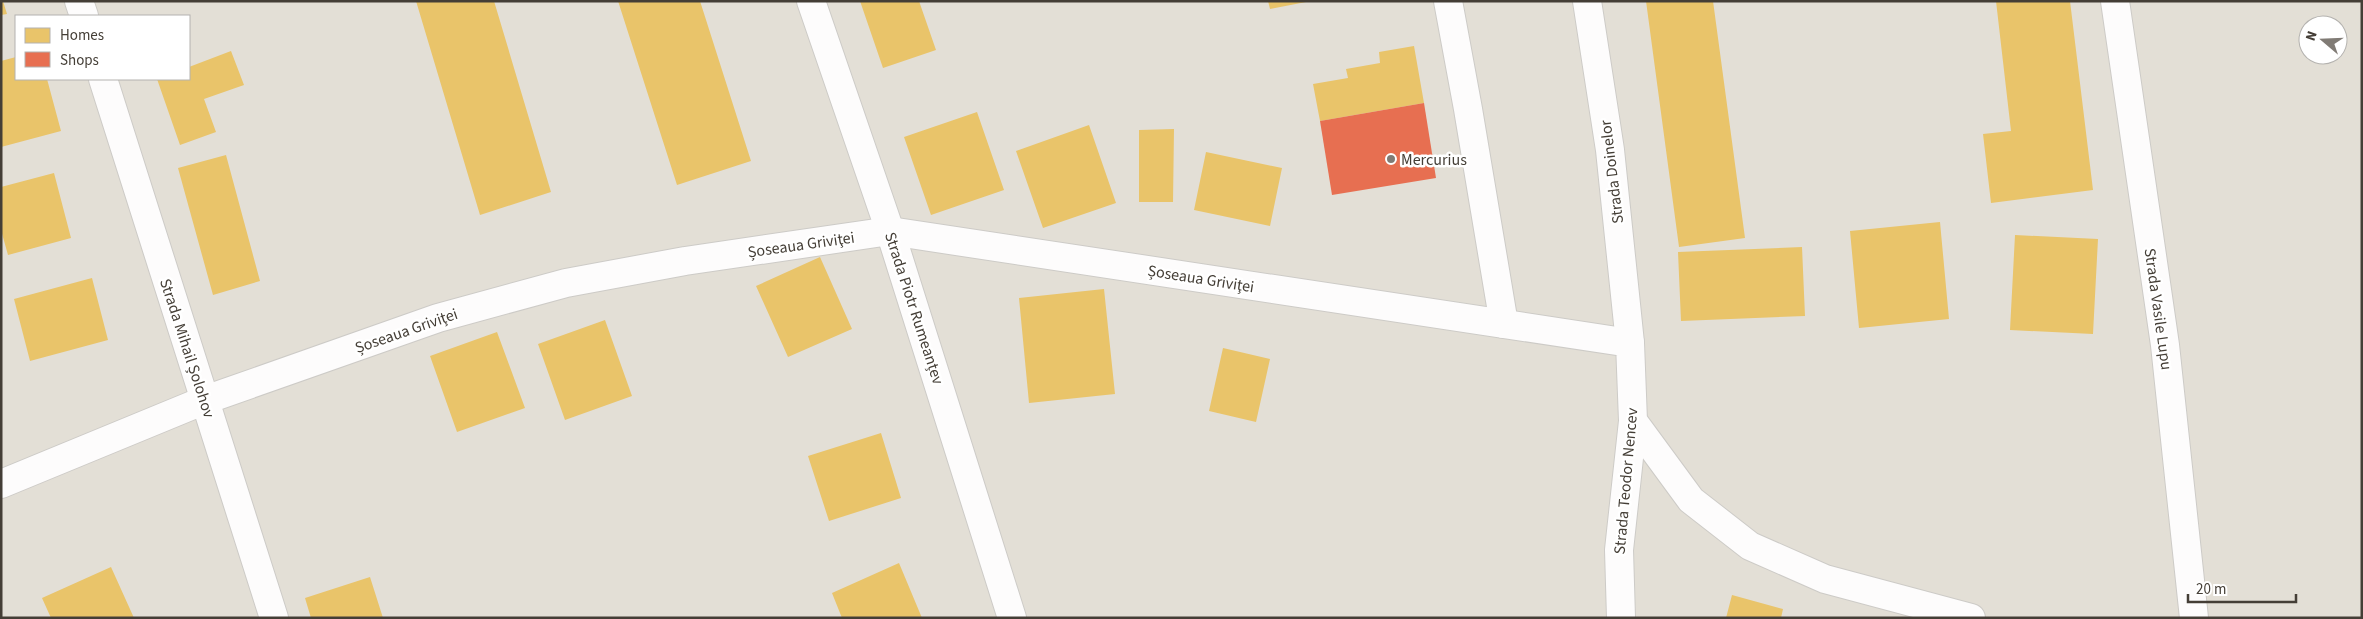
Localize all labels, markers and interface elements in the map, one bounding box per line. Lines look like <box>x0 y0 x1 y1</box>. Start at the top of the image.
legend <box>15 15 190 80</box>
north arrow <box>2298 15 2348 65</box>
text: Homes <box>60 25 104 46</box>
text: N <box>2301 28 2323 44</box>
text: Shops <box>60 50 99 71</box>
street label: Strada Doinelor <box>1595 118 1629 225</box>
place label: Mercurius <box>1401 149 1467 171</box>
marker: Mercurius <box>1385 153 1397 165</box>
street label: Șoseaua Griviţei <box>746 227 856 263</box>
street label: Strada Piotr Rumeanțev <box>879 229 949 388</box>
street label: Strada Vasile Lupu <box>2139 247 2177 371</box>
street label: Șoseaua Griviţei <box>1146 260 1256 298</box>
street label: Strada Mihail Șolohov <box>154 276 220 421</box>
street label: Șoseaua Griviţei <box>352 303 461 359</box>
street label: Strada Teodor Nencev <box>1609 406 1643 555</box>
scale bar <box>2188 572 2296 604</box>
text: 20 m <box>2196 579 2226 600</box>

